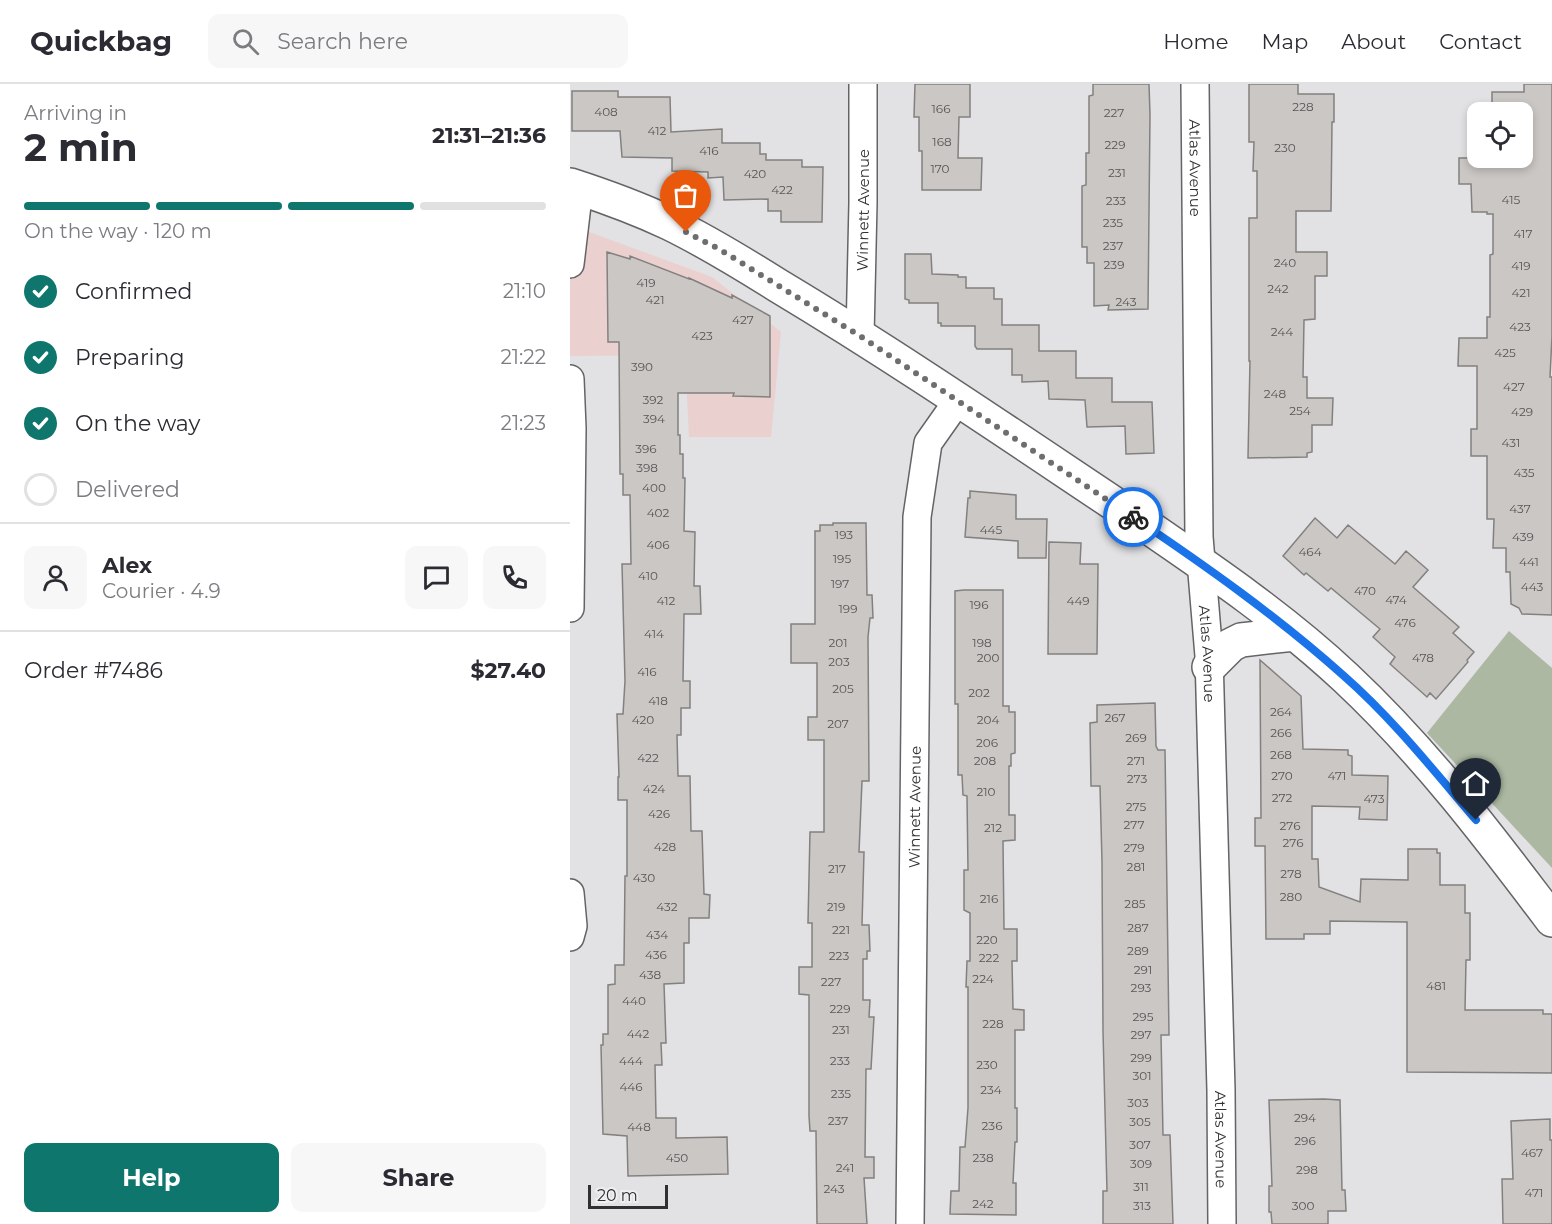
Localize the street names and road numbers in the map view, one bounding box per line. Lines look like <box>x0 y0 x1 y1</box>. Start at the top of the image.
street label: Atlas Avenue <box>1186 119 1206 217</box>
street label: Winnett Avenue <box>852 149 873 271</box>
street label: Atlas Avenue <box>1195 604 1220 703</box>
street label: Winnett Avenue <box>904 746 924 868</box>
street label: Atlas Avenue <box>1212 1091 1231 1188</box>

